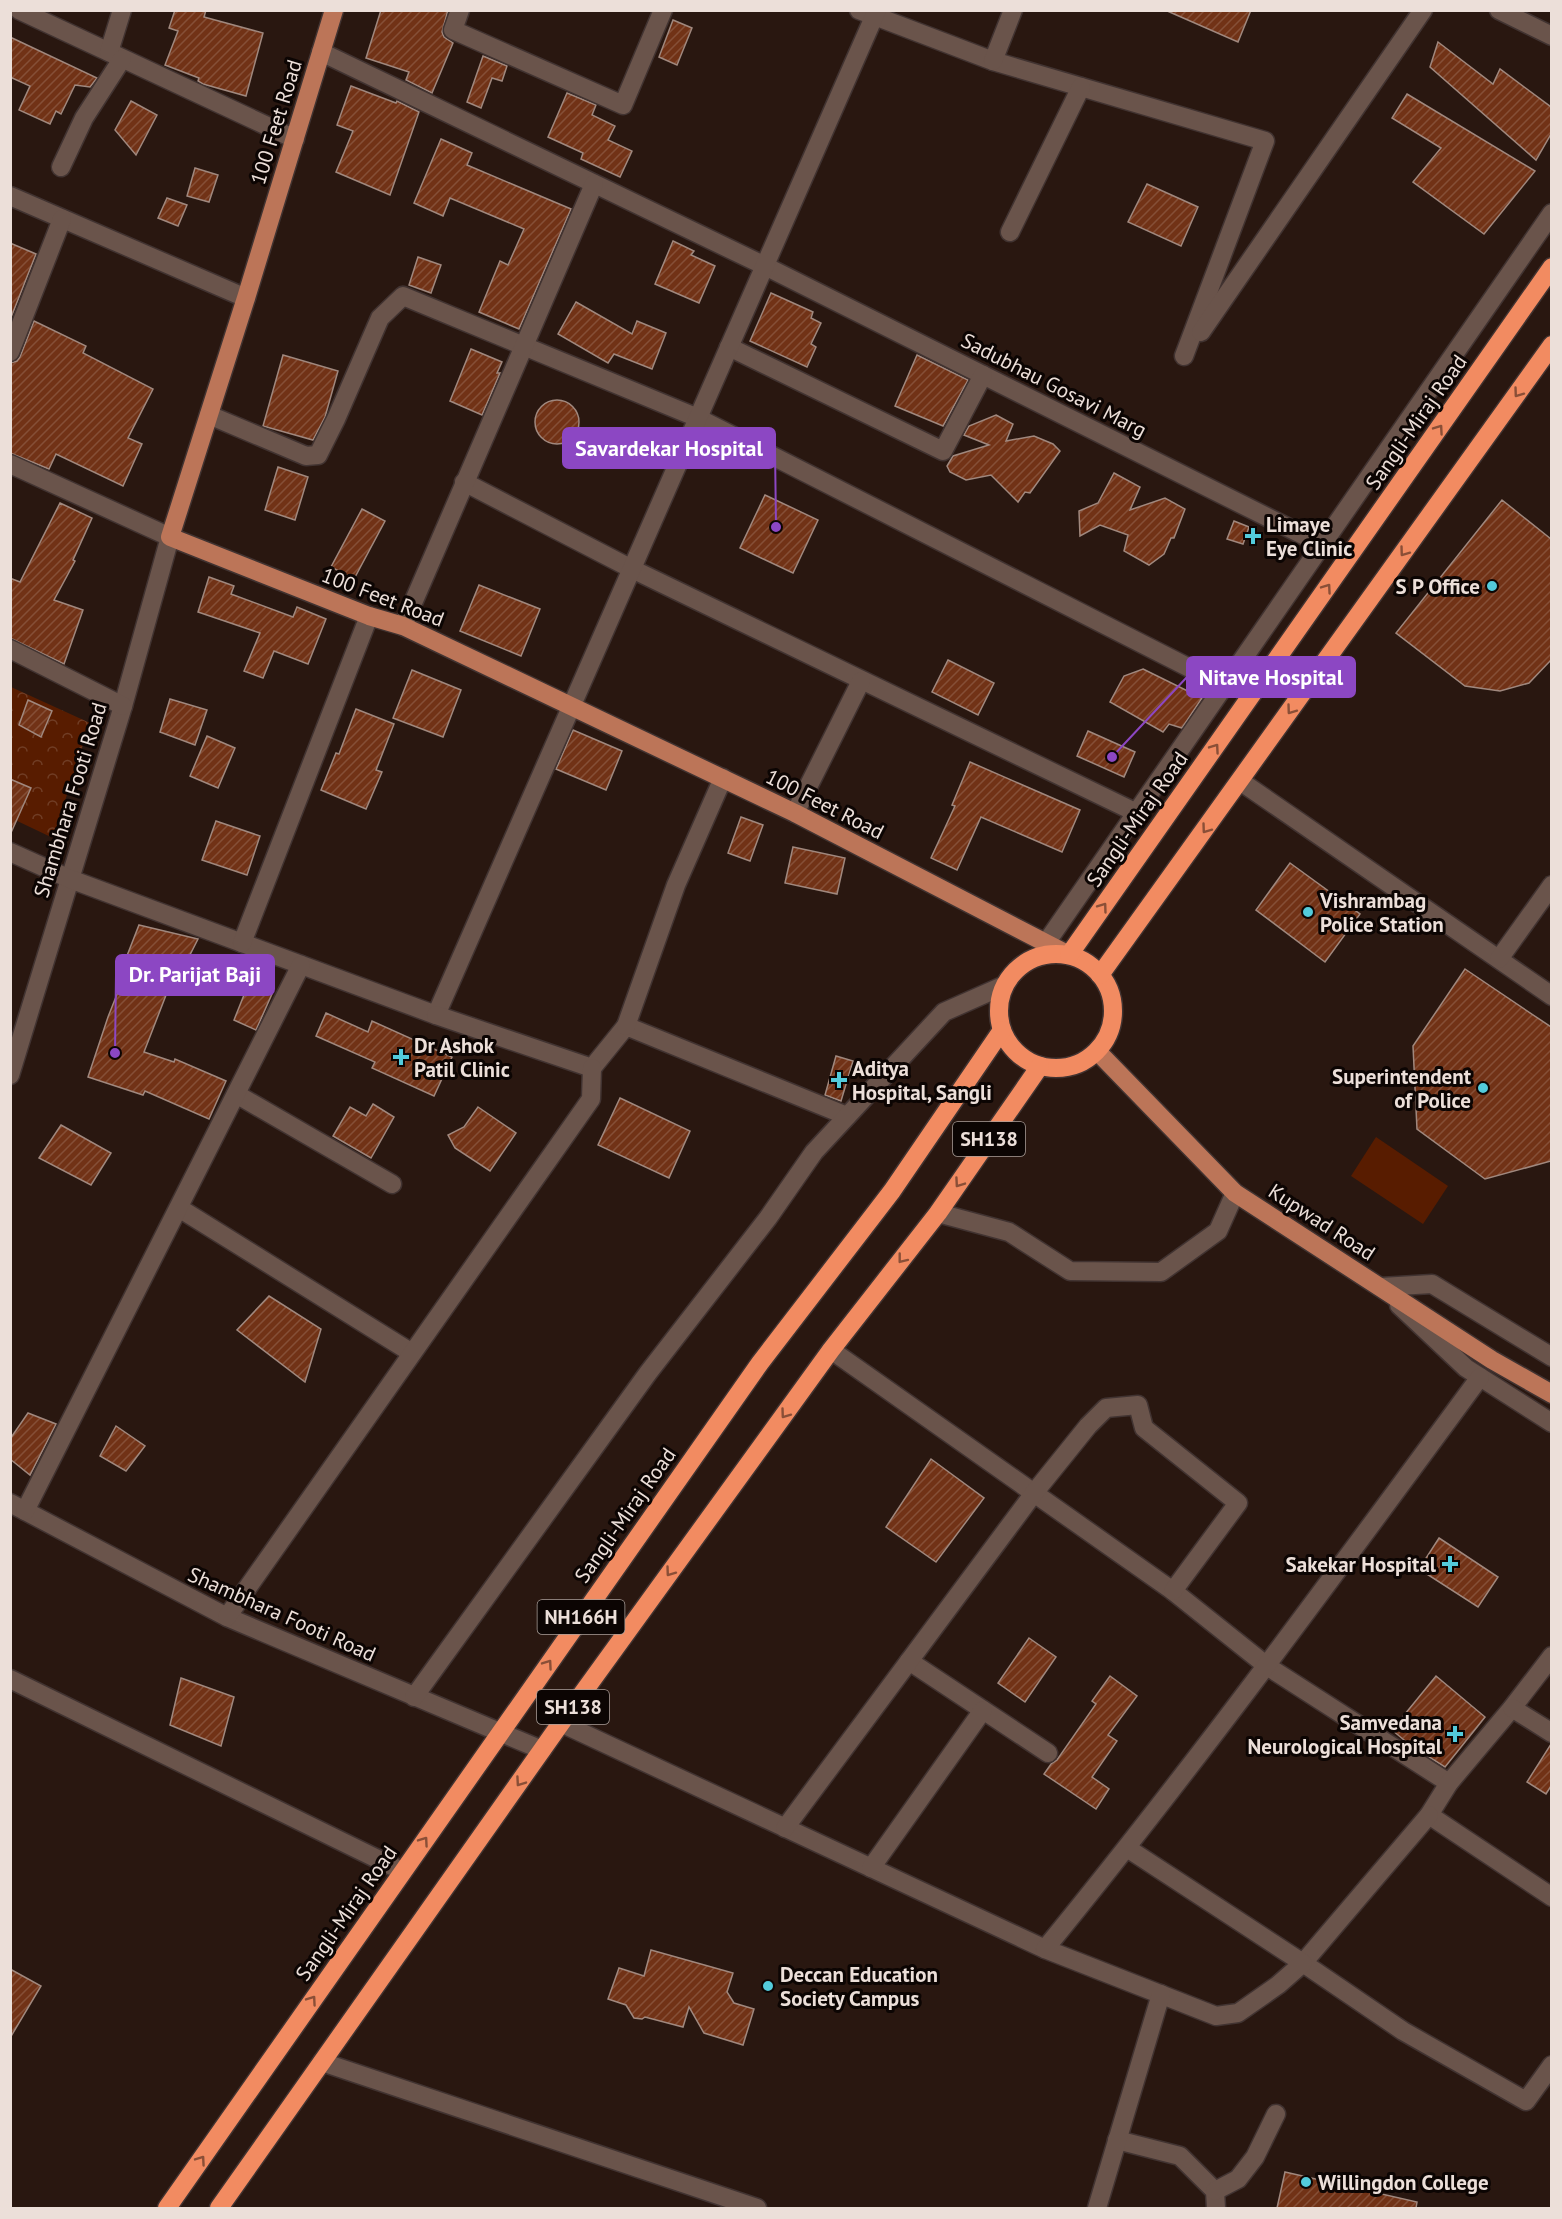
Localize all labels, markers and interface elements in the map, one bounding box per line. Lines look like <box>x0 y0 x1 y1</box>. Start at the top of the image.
street label: 100 Feet Road <box>244 56 308 188</box>
street label: Sadubhau Gosavi Marg <box>957 327 1151 443</box>
street label: Sangli-Miraj Road <box>1359 349 1473 495</box>
one-way arrow <box>1514 386 1525 397</box>
one-way arrow <box>1432 424 1443 435</box>
callout: Savardekar Hospital <box>563 428 775 468</box>
text: Savardekar Hospital <box>575 434 764 462</box>
place label: Limaye Eye Clinic <box>1266 511 1352 562</box>
marker: Limaye Eye Clinic <box>1244 527 1262 545</box>
one-way arrow <box>1400 545 1411 556</box>
street label: 100 Feet Road <box>318 561 448 633</box>
place label: S P Office <box>1396 573 1480 600</box>
marker: S P Office <box>1485 579 1499 593</box>
one-way arrow <box>1320 584 1331 595</box>
callout: Nitave Hospital <box>1187 657 1355 697</box>
text: Nitave Hospital <box>1199 663 1344 691</box>
street label: Shambhara Footi Road <box>27 699 113 901</box>
one-way arrow <box>1287 704 1298 715</box>
one-way arrow <box>1208 744 1219 755</box>
street label: Sangli-Miraj Road <box>1080 746 1194 892</box>
street label: 100 Feet Road <box>761 763 889 845</box>
one-way arrow <box>1202 822 1213 833</box>
place label: Vishrambag Police Station <box>1319 887 1444 938</box>
one-way arrow <box>1095 903 1106 914</box>
marker: Vishrambag Police Station <box>1301 905 1315 919</box>
callout: Dr. Parijat Baji <box>116 955 274 995</box>
text: Dr. Parijat Baji <box>129 960 261 988</box>
place label: Dr Ashok Patil Clinic <box>414 1032 510 1083</box>
marker: Dr Ashok Patil Clinic <box>392 1048 410 1066</box>
place label: Aditya Hospital, Sangli <box>852 1055 992 1106</box>
place label: Superintendent of Police <box>1332 1063 1472 1114</box>
marker: Aditya Hospital, Sangli <box>830 1071 848 1089</box>
marker: Superintendent of Police <box>1476 1081 1490 1095</box>
road number: SH138 <box>953 1122 1025 1156</box>
one-way arrow <box>955 1177 966 1188</box>
street label: Kupwad Road <box>1264 1177 1380 1267</box>
one-way arrow <box>899 1252 910 1263</box>
one-way arrow <box>781 1408 792 1419</box>
street label: Sangli-Miraj Road <box>568 1442 682 1588</box>
place label: Sakekar Hospital <box>1286 1551 1437 1578</box>
marker: Sakekar Hospital <box>1441 1555 1459 1573</box>
street label: Shambhara Footi Road <box>184 1560 380 1668</box>
one-way arrow <box>666 1566 677 1577</box>
road number: NH166H <box>538 1600 624 1634</box>
one-way arrow <box>541 1659 552 1670</box>
road number: SH138 <box>537 1690 609 1724</box>
place label: Samvedana Neurological Hospital <box>1248 1709 1443 1760</box>
marker: Samvedana Neurological Hospital <box>1446 1725 1464 1743</box>
one-way arrow <box>516 1775 527 1786</box>
one-way arrow <box>417 1836 428 1847</box>
street label: Sangli-Miraj Road <box>289 1840 403 1986</box>
place label: Deccan Education Society Campus <box>780 1961 938 2012</box>
marker: Deccan Education Society Campus <box>761 1979 775 1993</box>
one-way arrow <box>305 1996 316 2007</box>
one-way arrow <box>194 2156 205 2167</box>
place label: Willingdon College <box>1318 2169 1489 2196</box>
marker: Willingdon College <box>1299 2175 1313 2189</box>

